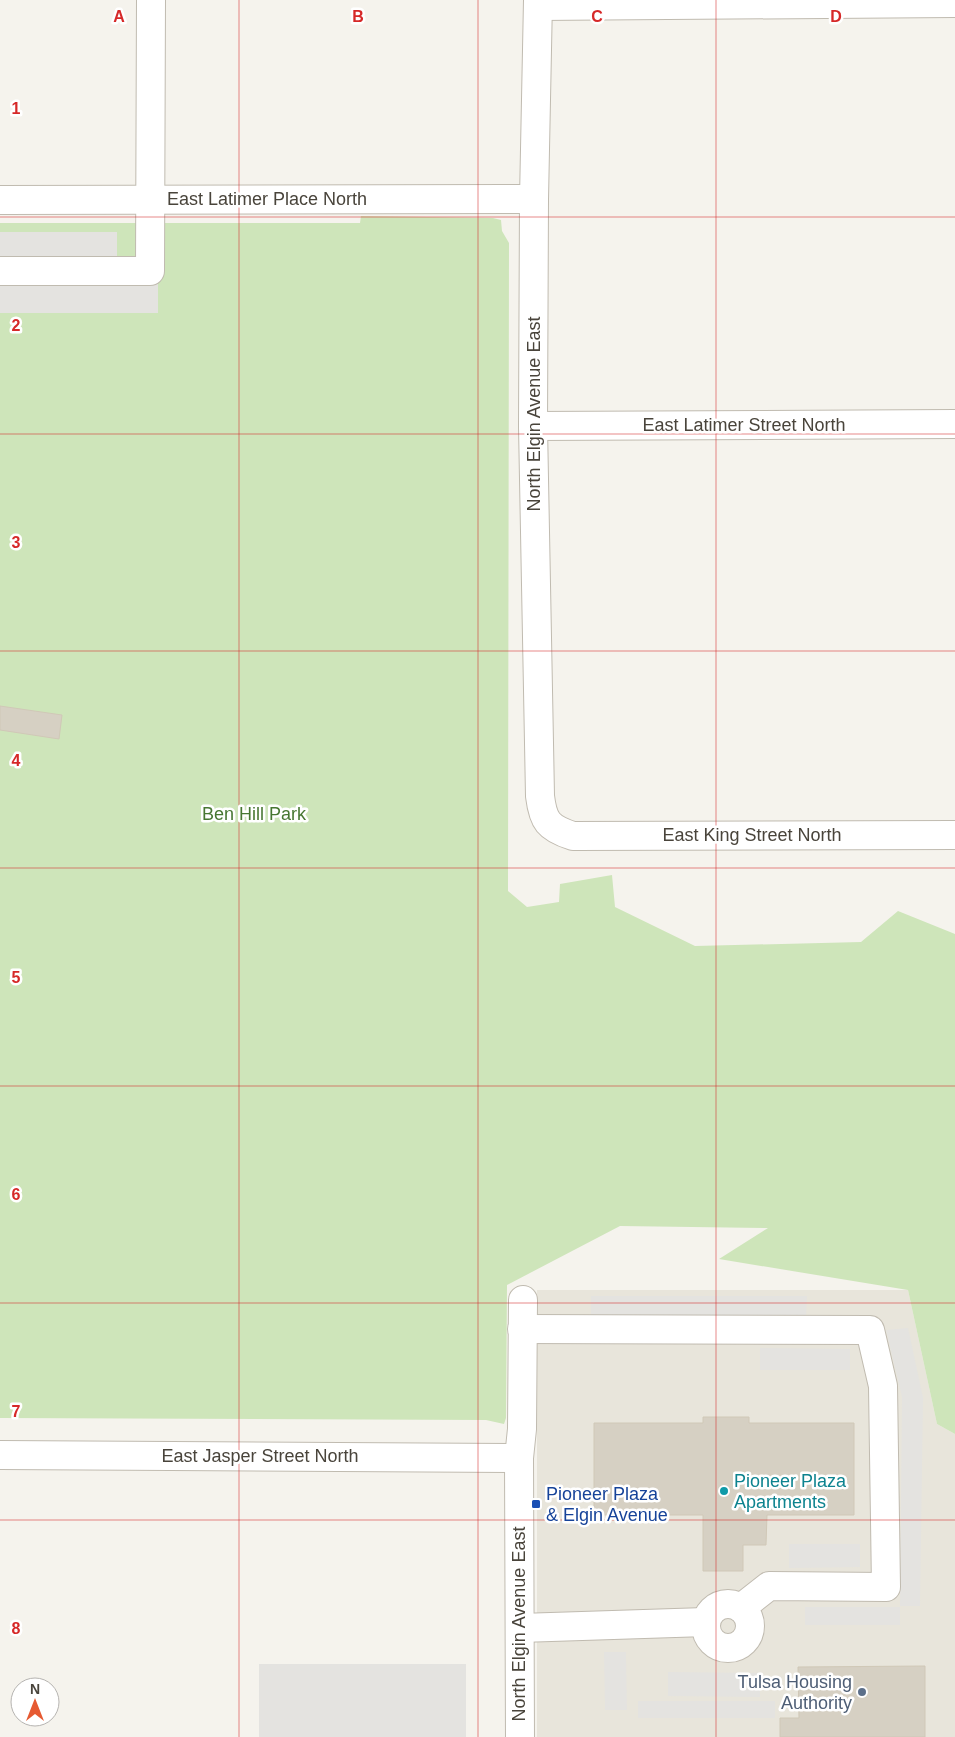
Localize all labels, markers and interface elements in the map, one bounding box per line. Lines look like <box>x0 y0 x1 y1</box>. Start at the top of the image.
text: A <box>113 8 125 25</box>
text: B <box>352 8 364 25</box>
text: C <box>591 8 603 25</box>
text: D <box>830 8 842 25</box>
text: 1 <box>12 100 21 117</box>
street label: East Latimer Place North <box>167 189 367 209</box>
text: 2 <box>12 317 21 334</box>
street label: North Elgin Avenue East <box>524 317 544 511</box>
street label: East Latimer Street North <box>642 415 846 435</box>
text: 3 <box>12 534 21 551</box>
text: 4 <box>12 752 21 769</box>
park label: Ben Hill Park <box>202 804 307 824</box>
street label: East King Street North <box>662 825 842 845</box>
text: 5 <box>12 969 21 986</box>
text: 6 <box>12 1186 21 1203</box>
text: 7 <box>12 1403 21 1420</box>
street label: East Jasper Street North <box>161 1446 359 1466</box>
place label: Pioneer Plaza Apartments <box>734 1471 847 1512</box>
place label: Pioneer Plaza & Elgin Avenue <box>546 1484 668 1525</box>
marker: Pioneer Plaza Apartments <box>718 1485 730 1497</box>
marker: Pioneer Plaza & Elgin Avenue <box>530 1498 542 1510</box>
street label: North Elgin Avenue East <box>509 1527 529 1721</box>
text: 8 <box>12 1620 21 1637</box>
place label: Tulsa Housing Authority <box>738 1672 852 1713</box>
north arrow <box>10 1677 60 1727</box>
text: N <box>30 1681 40 1697</box>
marker: Tulsa Housing Authority <box>856 1686 868 1698</box>

